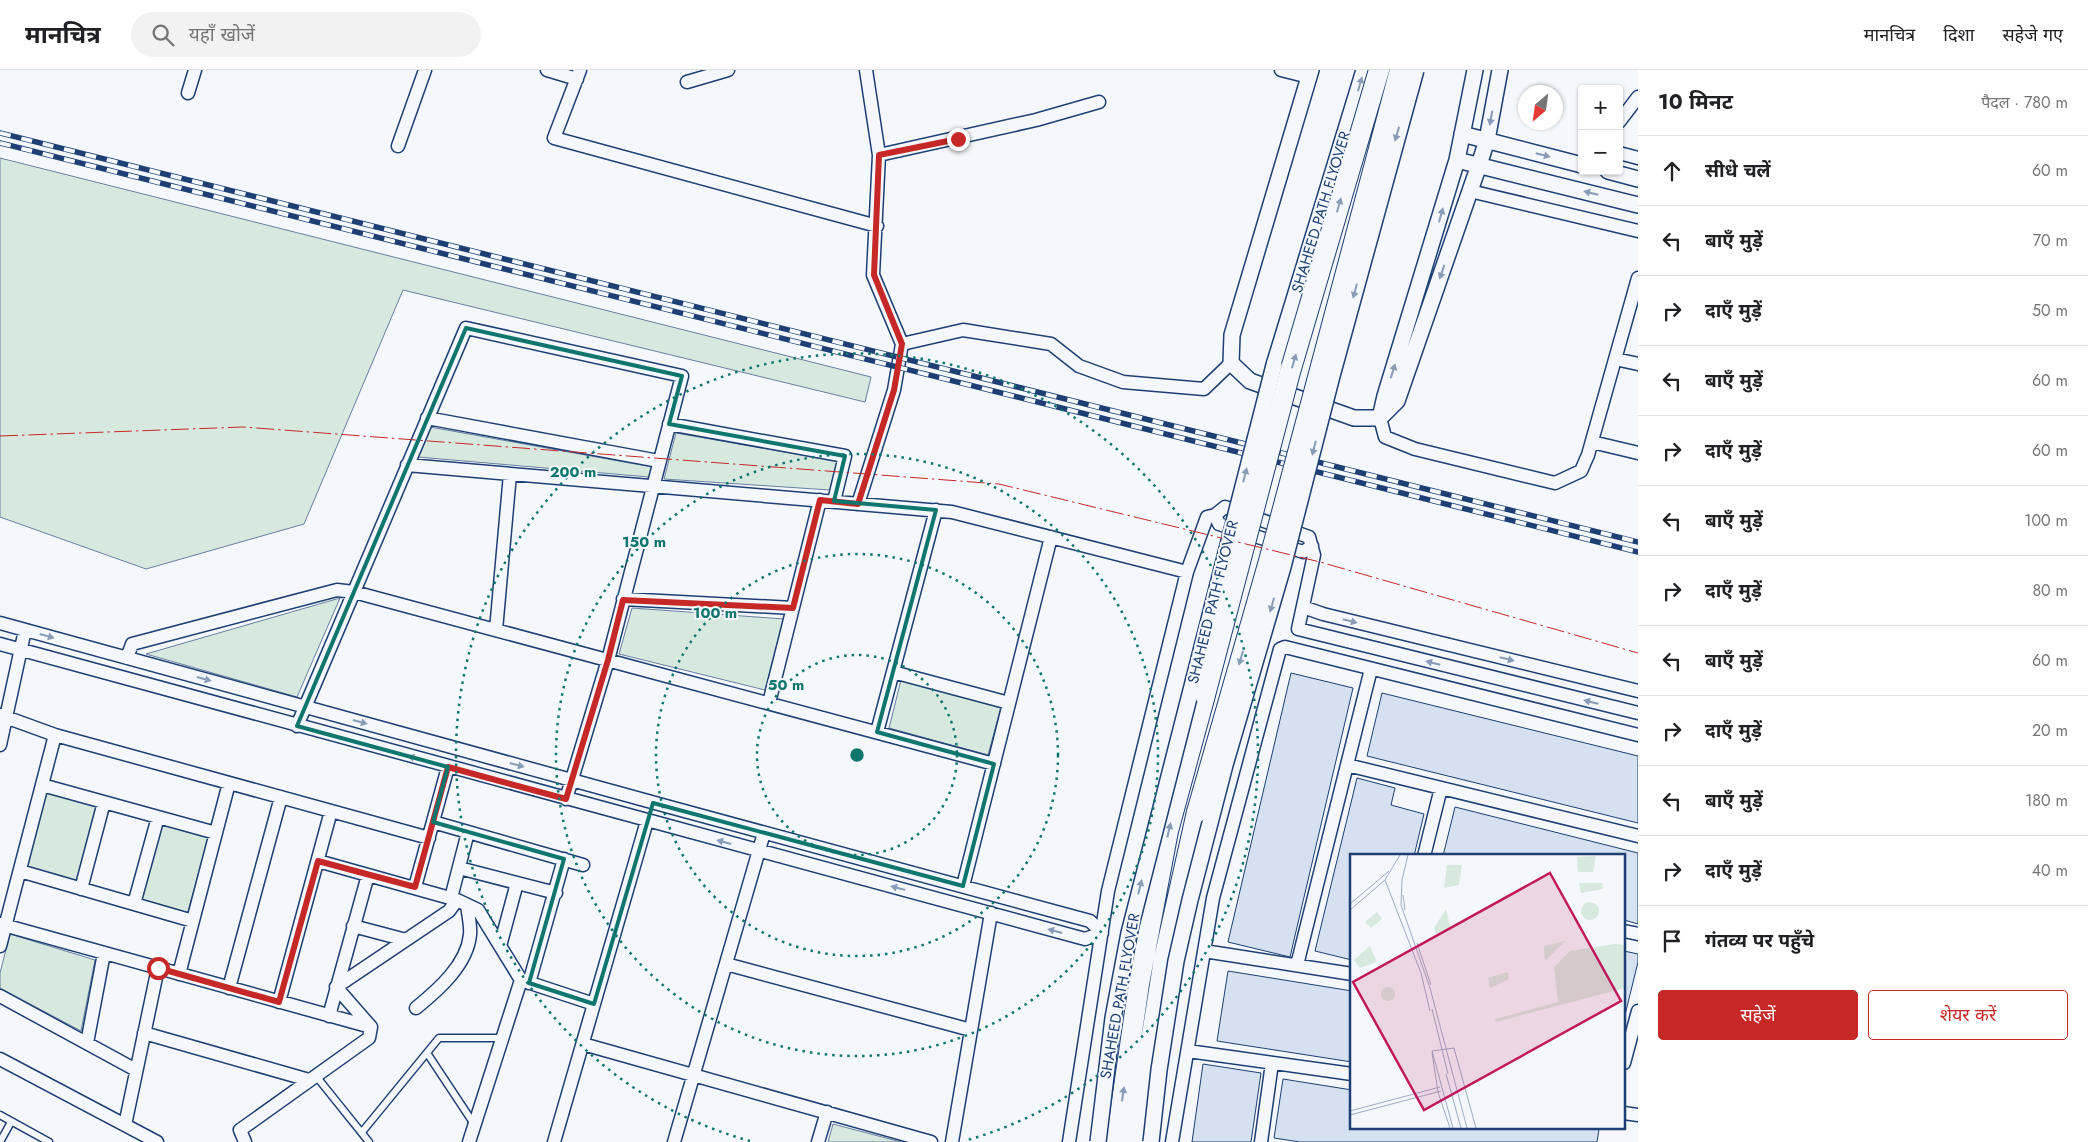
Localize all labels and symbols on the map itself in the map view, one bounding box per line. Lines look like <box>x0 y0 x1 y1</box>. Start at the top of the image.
one-way arrow <box>1356 77 1364 92</box>
north arrow <box>1518 85 1563 130</box>
one-way arrow <box>1487 110 1495 126</box>
one-way arrow <box>1393 126 1401 141</box>
route end <box>947 128 970 151</box>
street label: SHAHEED PATH FLYOVER <box>1286 128 1356 295</box>
one-way arrow <box>1536 151 1551 159</box>
one-way arrow <box>1583 189 1598 197</box>
one-way arrow <box>1336 197 1344 212</box>
one-way arrow <box>1437 208 1445 223</box>
one-way arrow <box>1437 265 1445 280</box>
one-way arrow <box>1351 283 1359 298</box>
one-way arrow <box>1290 353 1298 368</box>
one-way arrow <box>1389 363 1397 378</box>
one-way arrow <box>1310 440 1318 455</box>
text: 200 m <box>550 461 596 483</box>
one-way arrow <box>1241 468 1249 483</box>
street label: SHAHEED PATH FLYOVER <box>1182 517 1244 686</box>
text: 150 m <box>622 531 666 553</box>
one-way arrow <box>1268 597 1276 612</box>
text: 100 m <box>693 602 737 624</box>
one-way arrow <box>1342 617 1357 625</box>
one-way arrow <box>40 632 55 640</box>
one-way arrow <box>1237 650 1245 665</box>
one-way arrow <box>1500 655 1515 663</box>
one-way arrow <box>1425 659 1440 667</box>
text: 50 m <box>768 674 804 696</box>
one-way arrow <box>196 675 211 683</box>
one-way arrow <box>1583 698 1598 706</box>
one-way arrow <box>353 718 368 726</box>
centre of rings <box>848 746 866 764</box>
one-way arrow <box>408 754 423 762</box>
one-way arrow <box>509 762 524 770</box>
one-way arrow <box>1165 823 1173 838</box>
one-way arrow <box>716 838 732 846</box>
inset map <box>1350 854 1626 1130</box>
one-way arrow <box>1136 879 1144 894</box>
one-way arrow <box>890 884 905 892</box>
street label: SHAHEED PATH FLYOVER <box>1095 911 1146 1081</box>
one-way arrow <box>1047 926 1062 934</box>
route start <box>147 957 170 980</box>
one-way arrow <box>1119 1085 1127 1101</box>

